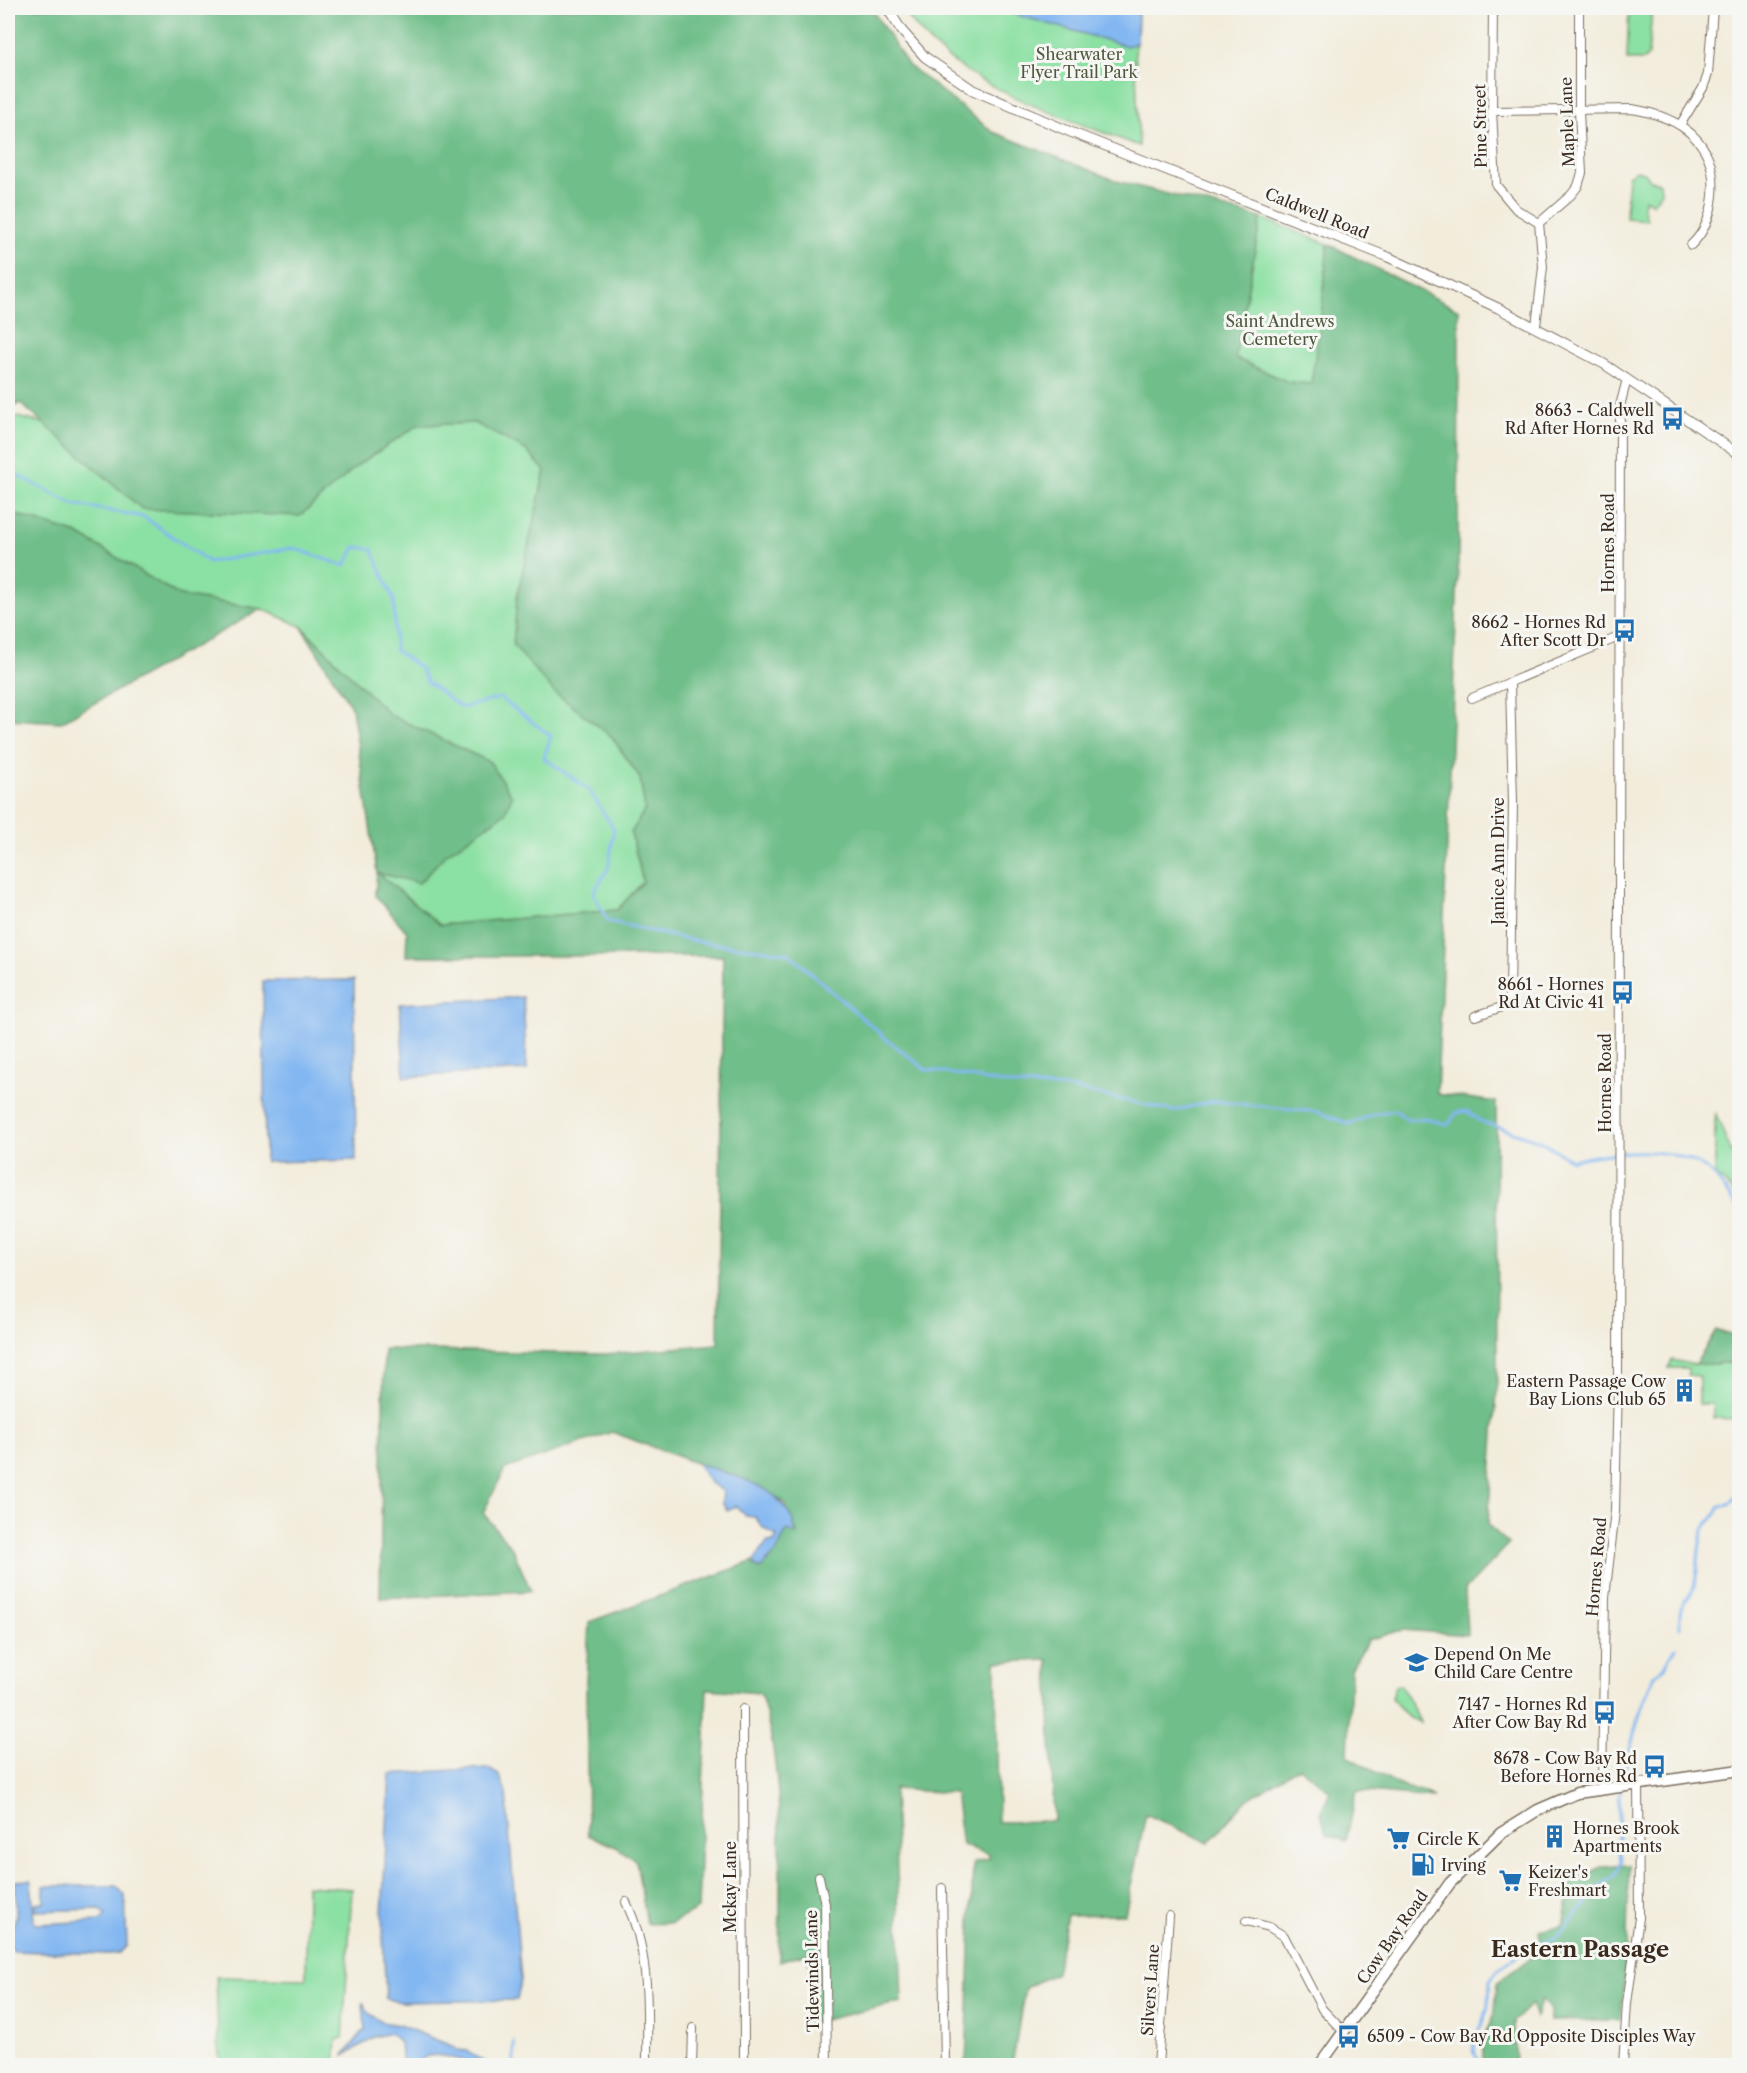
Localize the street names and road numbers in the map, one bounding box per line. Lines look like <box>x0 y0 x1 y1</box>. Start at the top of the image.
street label: Maple Lane <box>1555 77 1579 167</box>
street label: Pine Street <box>1469 83 1491 168</box>
street label: Caldwell Road <box>1262 183 1372 243</box>
street label: Hornes Road <box>1598 493 1618 593</box>
street label: Janice Ann Drive <box>1488 797 1508 928</box>
street label: Hornes Road <box>1595 1033 1615 1133</box>
street label: Hornes Road <box>1582 1516 1610 1618</box>
street label: Mckay Lane <box>720 1841 740 1933</box>
street label: Cow Bay Road <box>1352 1886 1432 1988</box>
street label: Tidewinds Lane <box>801 1910 823 2032</box>
street label: Silvers Lane <box>1137 1943 1163 2037</box>

